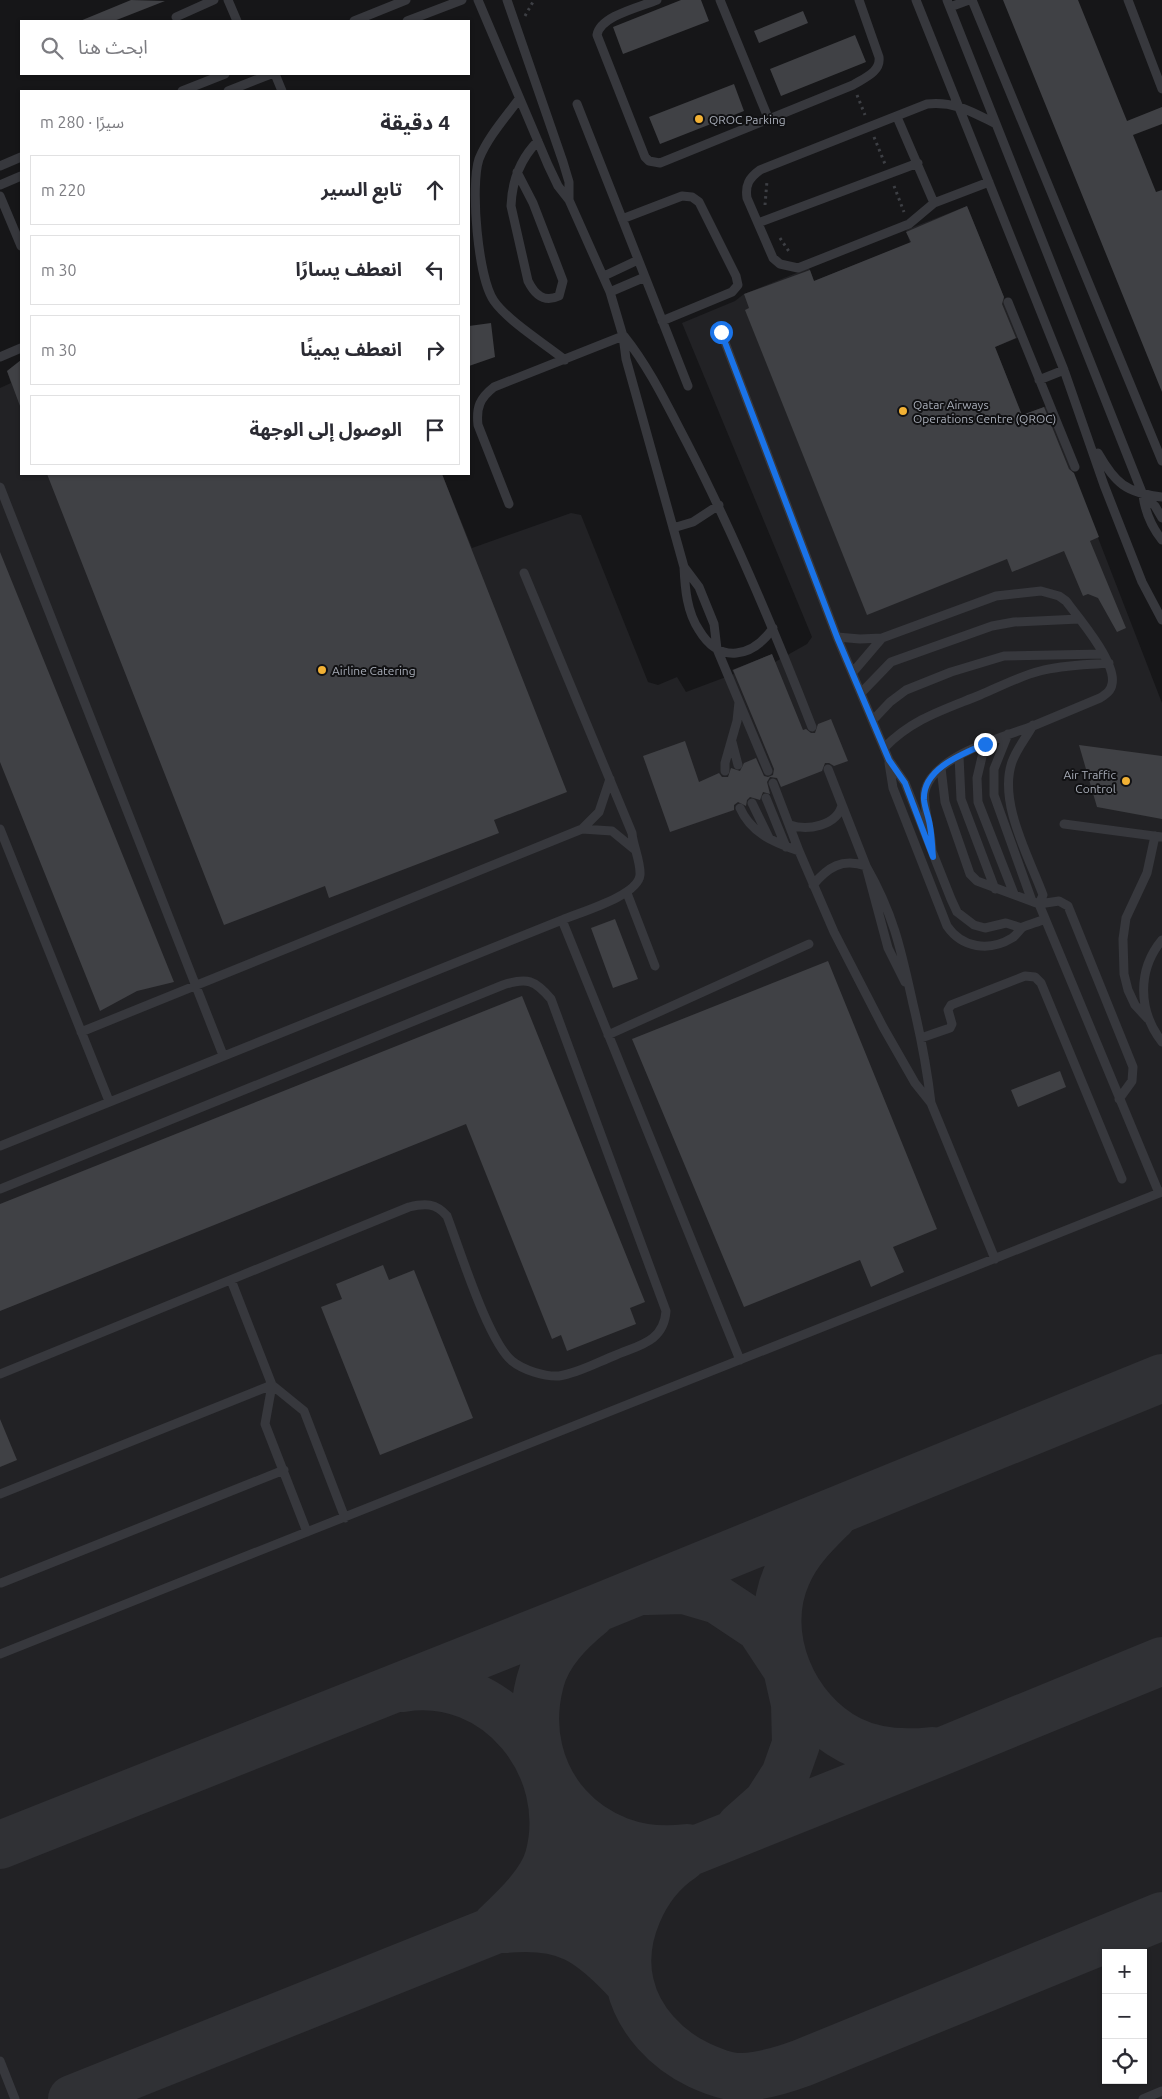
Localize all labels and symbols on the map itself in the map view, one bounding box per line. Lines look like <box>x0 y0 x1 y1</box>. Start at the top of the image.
marker: QROC Parking <box>693 113 705 125</box>
place label: QROC Parking <box>709 113 786 126</box>
route start <box>710 321 733 344</box>
place label: Qatar Airways Operations Centre (QROC) <box>913 398 1056 426</box>
marker: Qatar Airways Operations Centre (QROC) <box>897 405 909 417</box>
marker: Airline Catering <box>316 664 328 676</box>
place label: Airline Catering <box>332 664 416 677</box>
route end <box>974 733 997 756</box>
place label: Air Traffic Control <box>1063 768 1116 795</box>
marker: Air Traffic Control <box>1120 775 1132 787</box>

